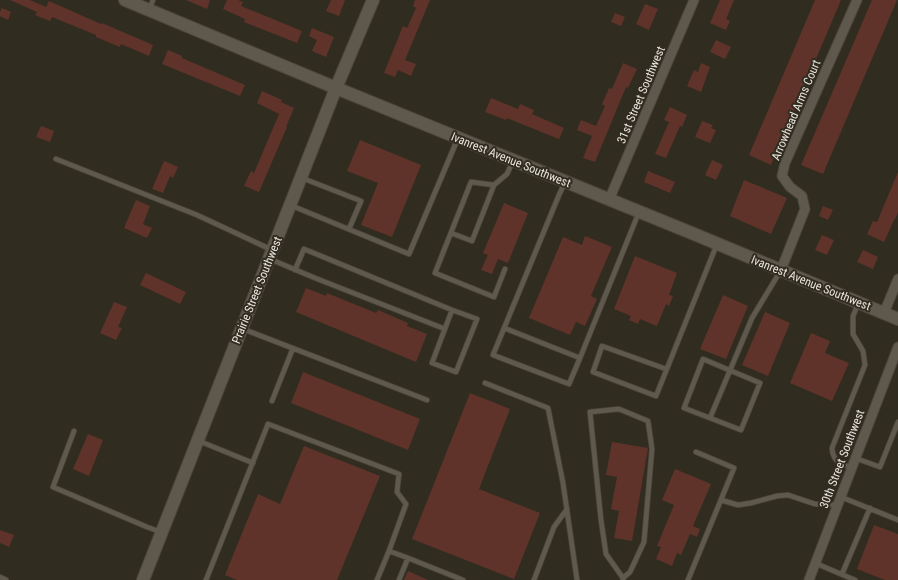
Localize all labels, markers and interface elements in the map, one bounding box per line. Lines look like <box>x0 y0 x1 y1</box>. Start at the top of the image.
street label: 31st Street Southwest <box>614 44 668 146</box>
street label: Arrowhead Arms Court <box>768 57 824 162</box>
street label: Ivanrest Avenue Southwest <box>449 130 573 191</box>
street label: Prairie Street Southwest <box>229 234 285 346</box>
street label: Ivanrest Avenue Southwest <box>749 253 873 314</box>
street label: 30th Street Southwest <box>817 407 867 510</box>

